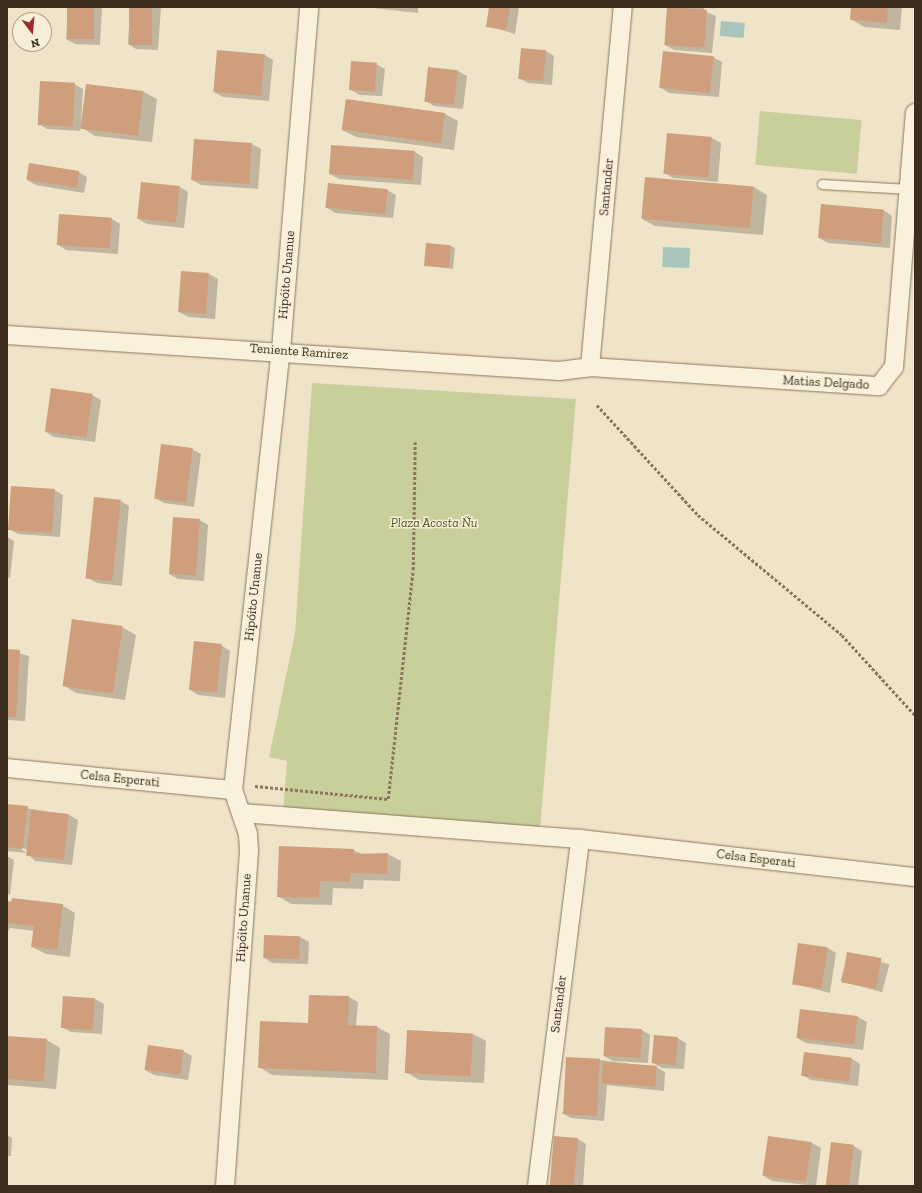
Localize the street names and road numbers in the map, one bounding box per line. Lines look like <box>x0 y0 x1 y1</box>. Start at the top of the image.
street label: Santander <box>597 157 617 217</box>
street label: Hipóito Unanue <box>275 230 299 320</box>
street label: Teniente Ramirez <box>249 341 349 363</box>
street label: Matias Delgado <box>782 373 870 393</box>
street label: Hipóito Unanue <box>242 552 266 642</box>
street label: Celsa Esperati <box>80 767 160 791</box>
street label: Celsa Esperati <box>716 846 796 872</box>
street label: Hipóito Unanue <box>233 873 255 963</box>
street label: Santander <box>548 974 570 1034</box>

